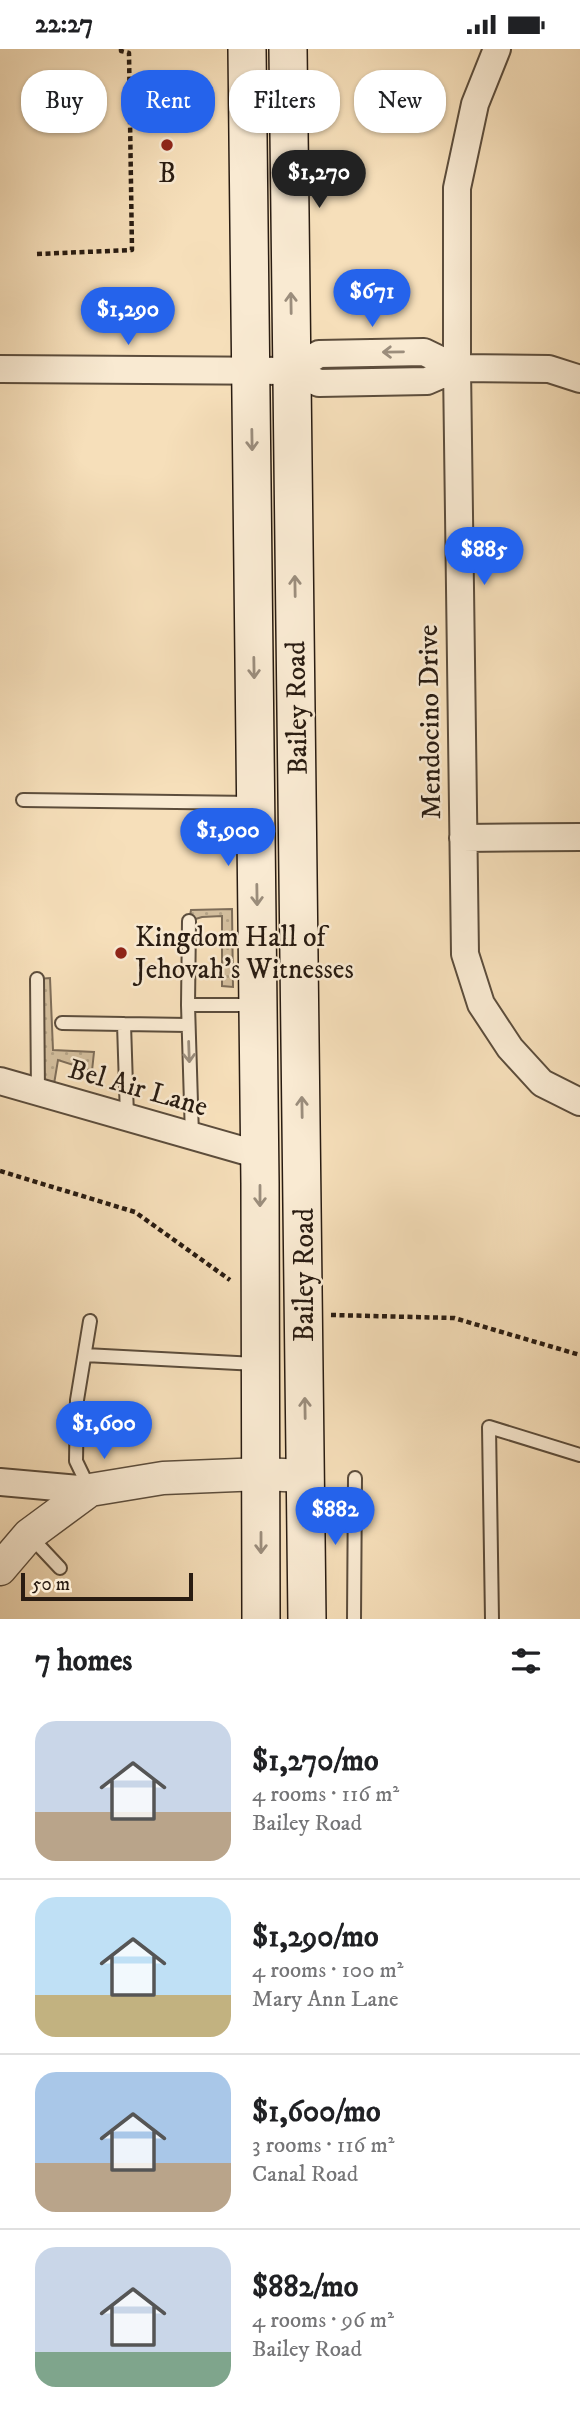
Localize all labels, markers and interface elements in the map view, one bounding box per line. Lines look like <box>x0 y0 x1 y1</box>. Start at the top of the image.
text: 22:27 <box>35 8 93 41</box>
chip: Buy <box>21 70 107 133</box>
chip: Rent <box>121 70 215 133</box>
chip: Filters <box>229 70 340 133</box>
chip: New <box>354 70 446 133</box>
marker: B <box>159 137 175 153</box>
pin: $1,270 <box>262 151 376 210</box>
place label: B <box>158 156 176 191</box>
text: $1,270 <box>288 158 350 187</box>
pin: $671 <box>331 269 413 329</box>
text: $671 <box>349 277 395 306</box>
pin: $1,290 <box>71 287 185 347</box>
one-way arrow <box>284 292 298 315</box>
text: $1,290 <box>97 295 159 324</box>
one-way arrow <box>381 346 404 359</box>
one-way arrow <box>245 428 259 451</box>
pin: $885 <box>443 527 525 587</box>
text: $885 <box>461 535 508 564</box>
one-way arrow <box>288 574 302 597</box>
street label: Mendocino Drive <box>411 624 449 820</box>
street label: Bailey Road <box>278 641 316 775</box>
one-way arrow <box>248 656 261 679</box>
pin: $1,900 <box>171 809 285 868</box>
text: $1,900 <box>196 816 260 845</box>
one-way arrow <box>250 883 264 906</box>
place label: Kingdom Hall of Jehovah's Witnesses <box>132 920 354 987</box>
marker: Kingdom Hall of Jehovah's Witnesses <box>113 945 129 961</box>
one-way arrow <box>183 1041 196 1064</box>
street label: Bel Air Lane <box>64 1051 212 1125</box>
one-way arrow <box>295 1096 309 1119</box>
one-way arrow <box>253 1184 267 1207</box>
street label: Bailey Road <box>287 1208 322 1342</box>
one-way arrow <box>298 1397 312 1420</box>
pin: $1,600 <box>47 1401 161 1461</box>
text: $1,600 <box>72 1409 136 1438</box>
pin: $882 <box>294 1487 376 1547</box>
text: $882 <box>312 1495 358 1524</box>
one-way arrow <box>254 1531 268 1554</box>
scale bar <box>21 1570 192 1602</box>
text: 50 m <box>32 1573 70 1596</box>
icon: filters <box>507 1642 545 1680</box>
text: 7 homes <box>35 1643 132 1680</box>
text: $1,270/mo <box>252 1743 379 1780</box>
icon: home <box>91 1749 175 1833</box>
text: 4 rooms · 116 m² <box>252 1780 399 1809</box>
text: Bailey Road <box>252 1809 362 1838</box>
text: $1,290/mo <box>252 1919 379 1956</box>
icon: home <box>91 1925 175 2009</box>
text: 4 rooms · 100 m² <box>252 1956 404 1985</box>
text: Mary Ann Lane <box>252 1985 399 2014</box>
text: $1,600/mo <box>252 2094 381 2131</box>
icon: home <box>91 2100 175 2184</box>
text: 3 rooms · 116 m² <box>252 2131 395 2160</box>
text: Canal Road <box>252 2160 358 2189</box>
text: $882/mo <box>252 2269 358 2306</box>
icon: home <box>91 2275 175 2359</box>
text: 4 rooms · 96 m² <box>252 2306 394 2335</box>
text: Bailey Road <box>252 2335 362 2364</box>

